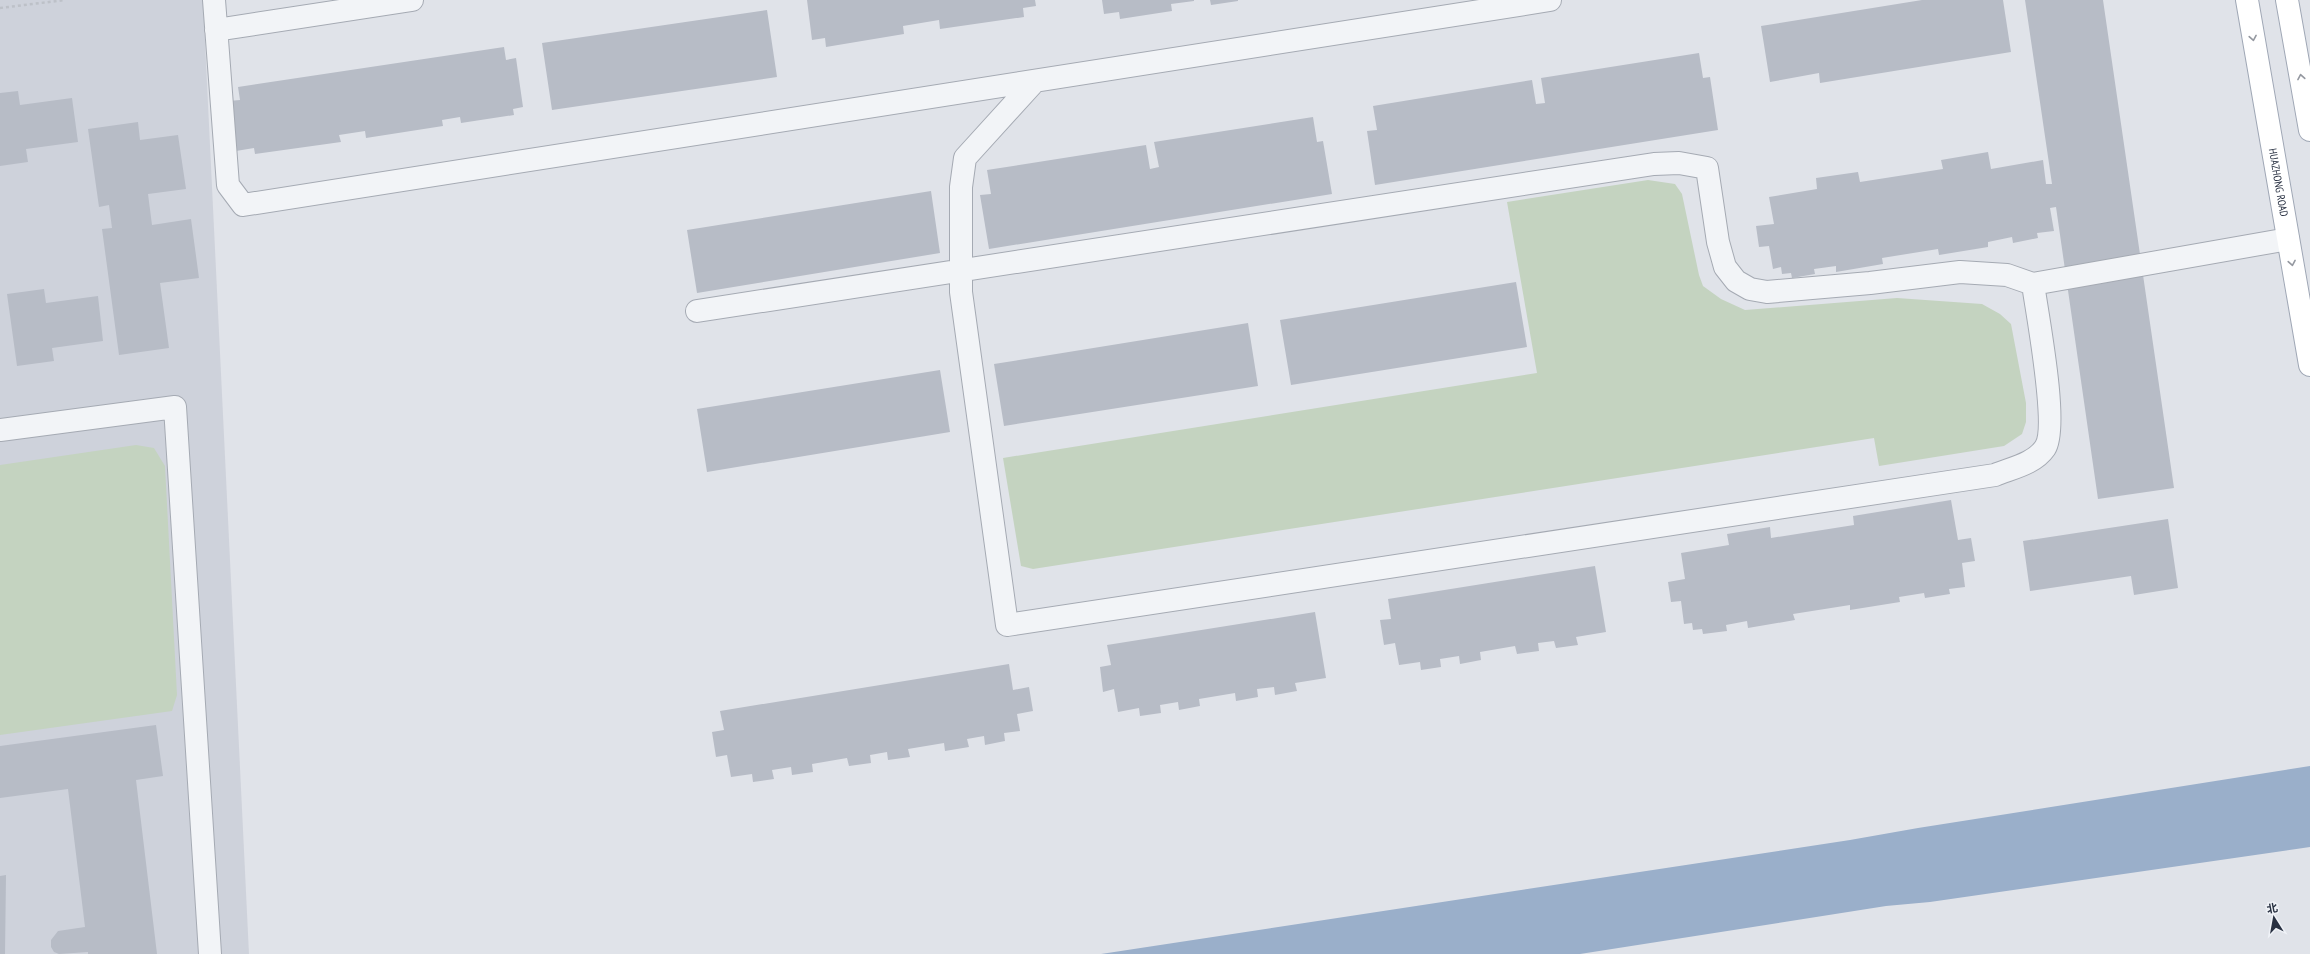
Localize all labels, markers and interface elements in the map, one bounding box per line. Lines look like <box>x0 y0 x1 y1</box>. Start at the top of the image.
one-way arrow <box>2249 35 2257 42</box>
one-way arrow <box>2297 74 2306 80</box>
street label: HUAZHONG ROAD <box>2266 147 2291 218</box>
one-way arrow <box>2287 260 2296 266</box>
north arrow <box>2254 898 2294 938</box>
text: 北 <box>2265 900 2279 916</box>

